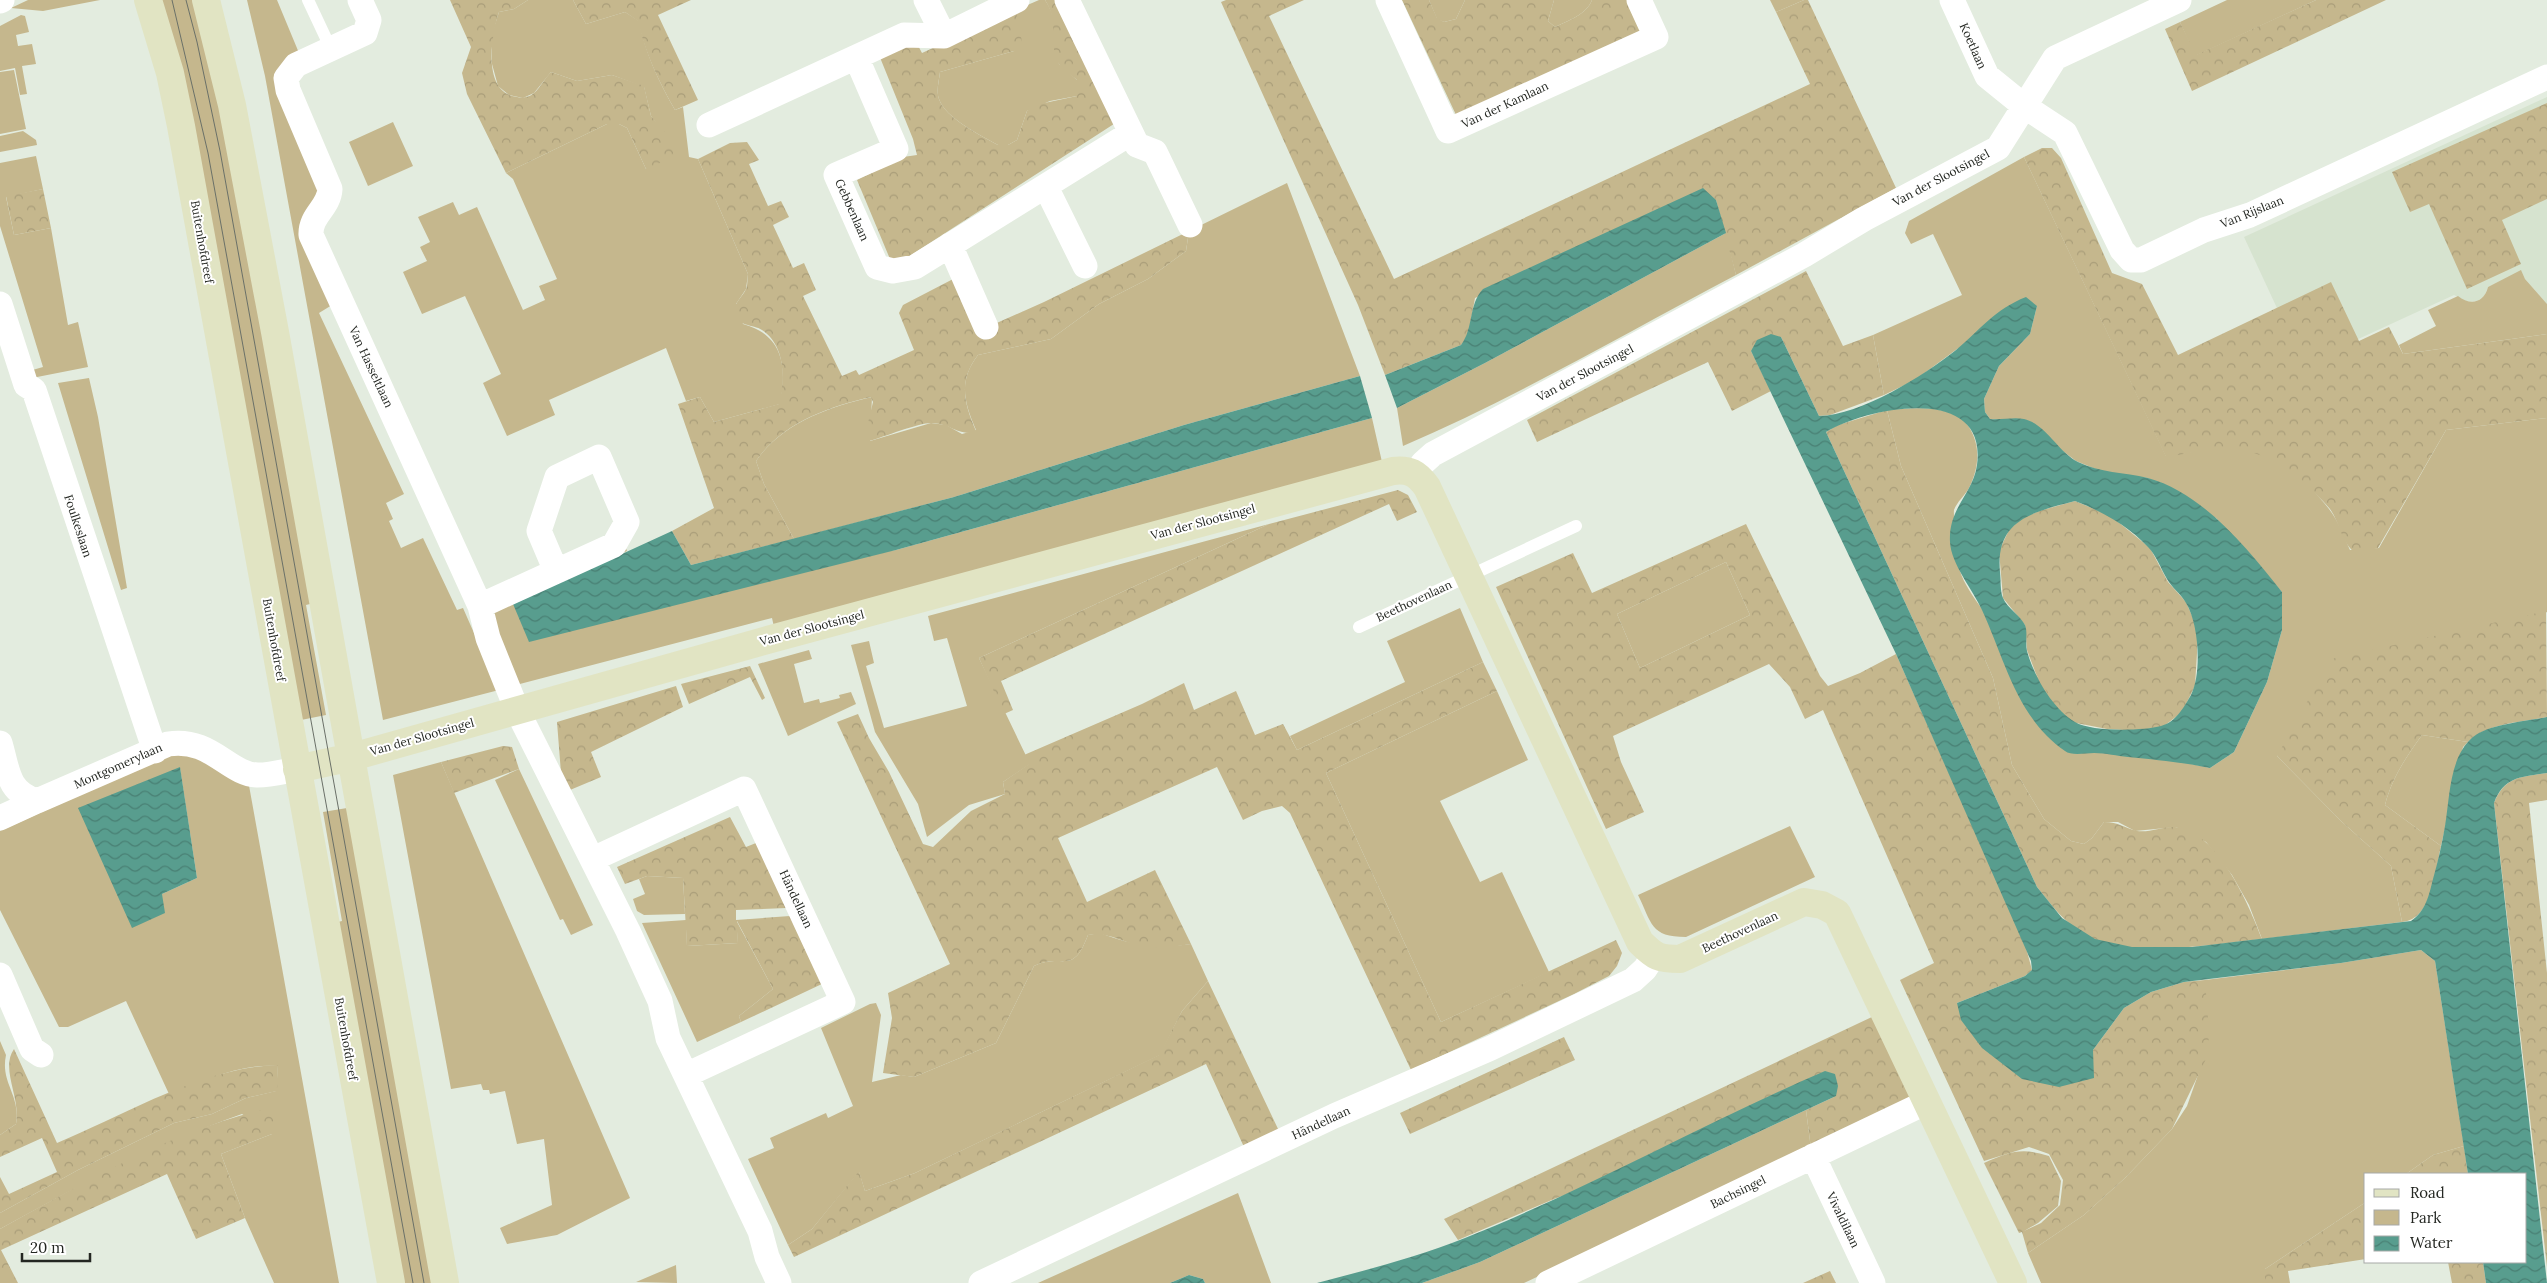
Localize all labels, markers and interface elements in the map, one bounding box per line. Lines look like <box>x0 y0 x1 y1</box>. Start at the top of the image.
street label: Koetlaan <box>1957 20 1990 71</box>
street label: Van der Kamlaan <box>1458 78 1551 132</box>
street label: Van der Slootsingel <box>1889 146 1992 210</box>
street label: Gebbenlaan <box>832 176 873 243</box>
street label: Van Rijslaan <box>2217 192 2286 231</box>
street label: Buitenhofdreef <box>188 199 217 285</box>
street label: Van Hasseltlaan <box>346 323 397 410</box>
street label: Van der Slootsingel <box>1533 341 1636 405</box>
street label: Foulkeslaan <box>61 493 96 559</box>
street label: Van der Slootsingel <box>1148 500 1257 543</box>
street label: Beethovenlaan <box>1374 576 1454 625</box>
street label: Buitenhofdreef <box>260 597 289 683</box>
street label: Van der Slootsingel <box>757 606 866 649</box>
street label: Van der Slootsingel <box>367 714 476 759</box>
street label: Montgomerylaan <box>71 739 164 792</box>
street label: Händellaan <box>776 867 816 930</box>
street label: Beethovenlaan <box>1700 907 1780 956</box>
street label: Buitenhofdreef <box>332 996 361 1082</box>
street label: Händellaan <box>1289 1103 1352 1143</box>
street label: Bachsingel <box>1708 1172 1768 1211</box>
legend <box>2364 1173 2527 1263</box>
text: Road <box>2410 1183 2445 1202</box>
street label: Vivaldilaan <box>1823 1189 1863 1250</box>
text: Park <box>2410 1208 2441 1227</box>
scale bar <box>22 1230 90 1262</box>
text: Water <box>2410 1233 2453 1252</box>
text: 20 m <box>30 1238 65 1257</box>

